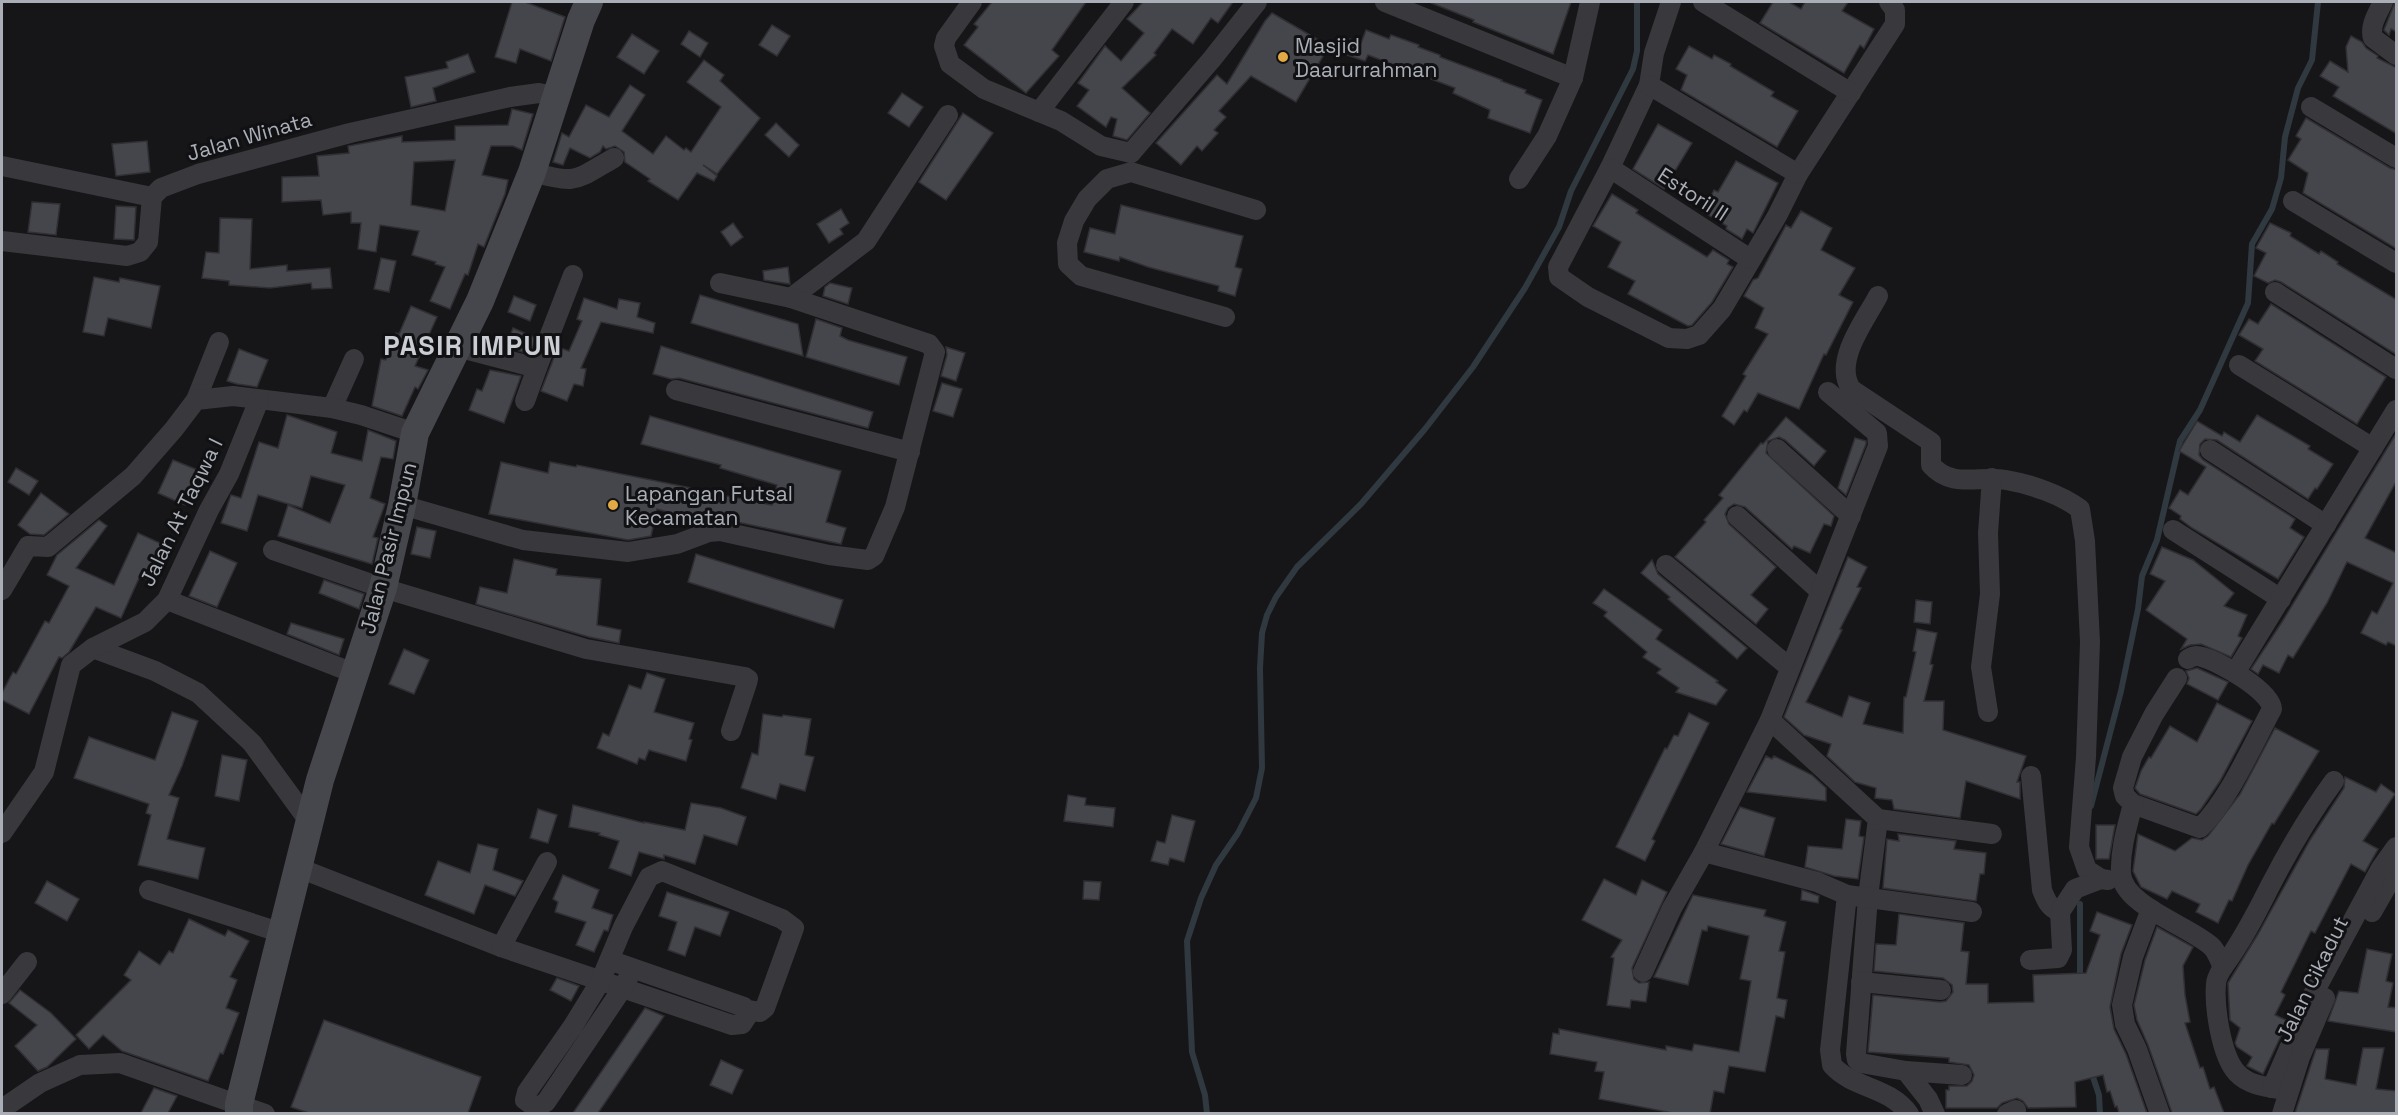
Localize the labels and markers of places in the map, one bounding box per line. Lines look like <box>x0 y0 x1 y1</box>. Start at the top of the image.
place label: Masjid Daarurrahman <box>1295 32 1437 83</box>
marker: Masjid Daarurrahman <box>1276 50 1290 64</box>
place label: Lapangan Futsal Kecamatan <box>625 480 793 531</box>
marker: Lapangan Futsal Kecamatan <box>606 498 620 512</box>

